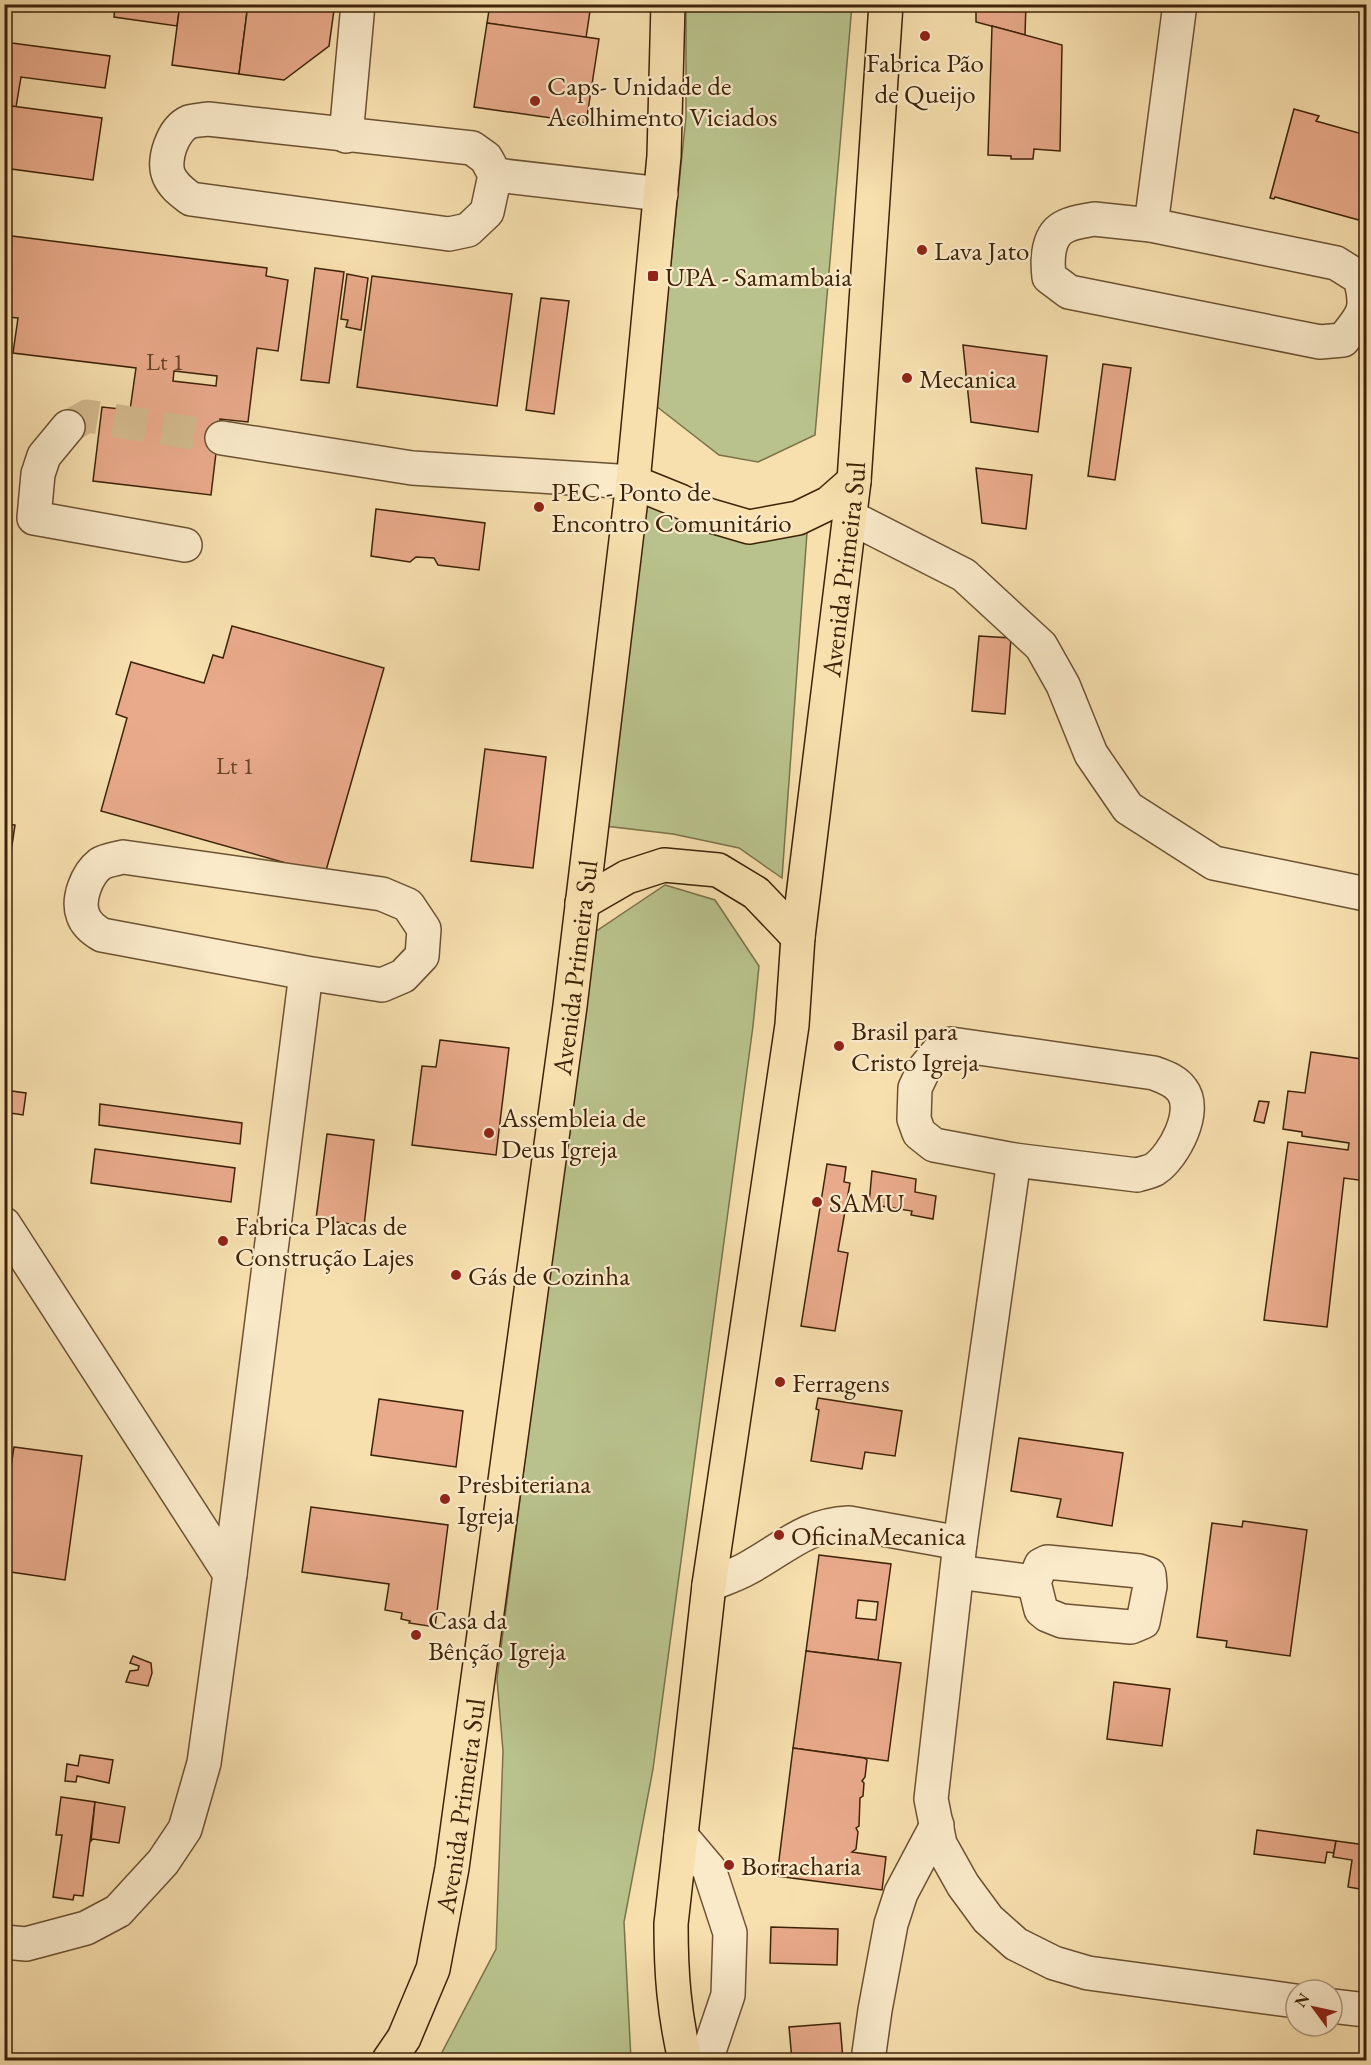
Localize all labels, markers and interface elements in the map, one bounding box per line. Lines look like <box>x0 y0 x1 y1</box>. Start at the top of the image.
marker: Fabrica Pão de Queijo <box>918 29 932 43</box>
place label: Fabrica Pão de Queijo <box>866 45 984 111</box>
place label: Caps- Unidade de Acolhimento Viciados <box>546 68 777 134</box>
marker: Caps- Unidade de Acolhimento Viciados <box>528 94 542 108</box>
place label: Lava Jato <box>934 233 1029 268</box>
marker: Lava Jato <box>915 243 929 257</box>
place label: UPA - Samambaia <box>665 259 852 294</box>
marker: UPA - Samambaia <box>646 269 660 283</box>
house number: Lt 1 <box>146 346 184 377</box>
place label: Mecanica <box>919 361 1017 396</box>
marker: Mecanica <box>900 371 914 385</box>
street label: Avenida Primeira Sul <box>812 461 873 680</box>
place label: PEC - Ponto de Encontro Comunitário <box>551 474 792 540</box>
marker: PEC - Ponto de Encontro Comunitário <box>532 500 546 514</box>
house number: Lt 1 <box>216 750 254 781</box>
street label: Avenida Primeira Sul <box>543 858 605 1078</box>
place label: Brasil para Cristo Igreja <box>851 1013 979 1079</box>
marker: Brasil para Cristo Igreja <box>832 1039 846 1053</box>
place label: Assembleia de Deus Igreja <box>500 1100 646 1166</box>
marker: Assembleia de Deus Igreja <box>482 1126 496 1140</box>
place label: SAMU <box>829 1185 905 1220</box>
marker: SAMU <box>810 1195 824 1209</box>
place label: Fabrica Placas de Construção Lajes <box>235 1208 414 1274</box>
marker: Fabrica Placas de Construção Lajes <box>216 1234 230 1248</box>
place label: Gás de Cozinha <box>468 1258 630 1293</box>
marker: Gás de Cozinha <box>449 1268 463 1282</box>
place label: Ferragens <box>792 1365 890 1400</box>
marker: Ferragens <box>773 1375 787 1389</box>
place label: Presbiteriana Igreja <box>457 1466 591 1532</box>
marker: Presbiteriana Igreja <box>438 1492 452 1506</box>
place label: OficinaMecanica <box>791 1518 966 1553</box>
marker: OficinaMecanica <box>772 1528 786 1542</box>
place label: Casa da Bênção Igreja <box>428 1602 566 1668</box>
marker: Casa da Bênção Igreja <box>409 1628 423 1642</box>
street label: Avenida Primeira Sul <box>426 1696 493 1917</box>
place label: Borracharia <box>741 1848 861 1883</box>
marker: Borracharia <box>722 1858 736 1872</box>
north arrow <box>1284 1978 1344 2038</box>
text: N <box>1290 1989 1314 2011</box>

